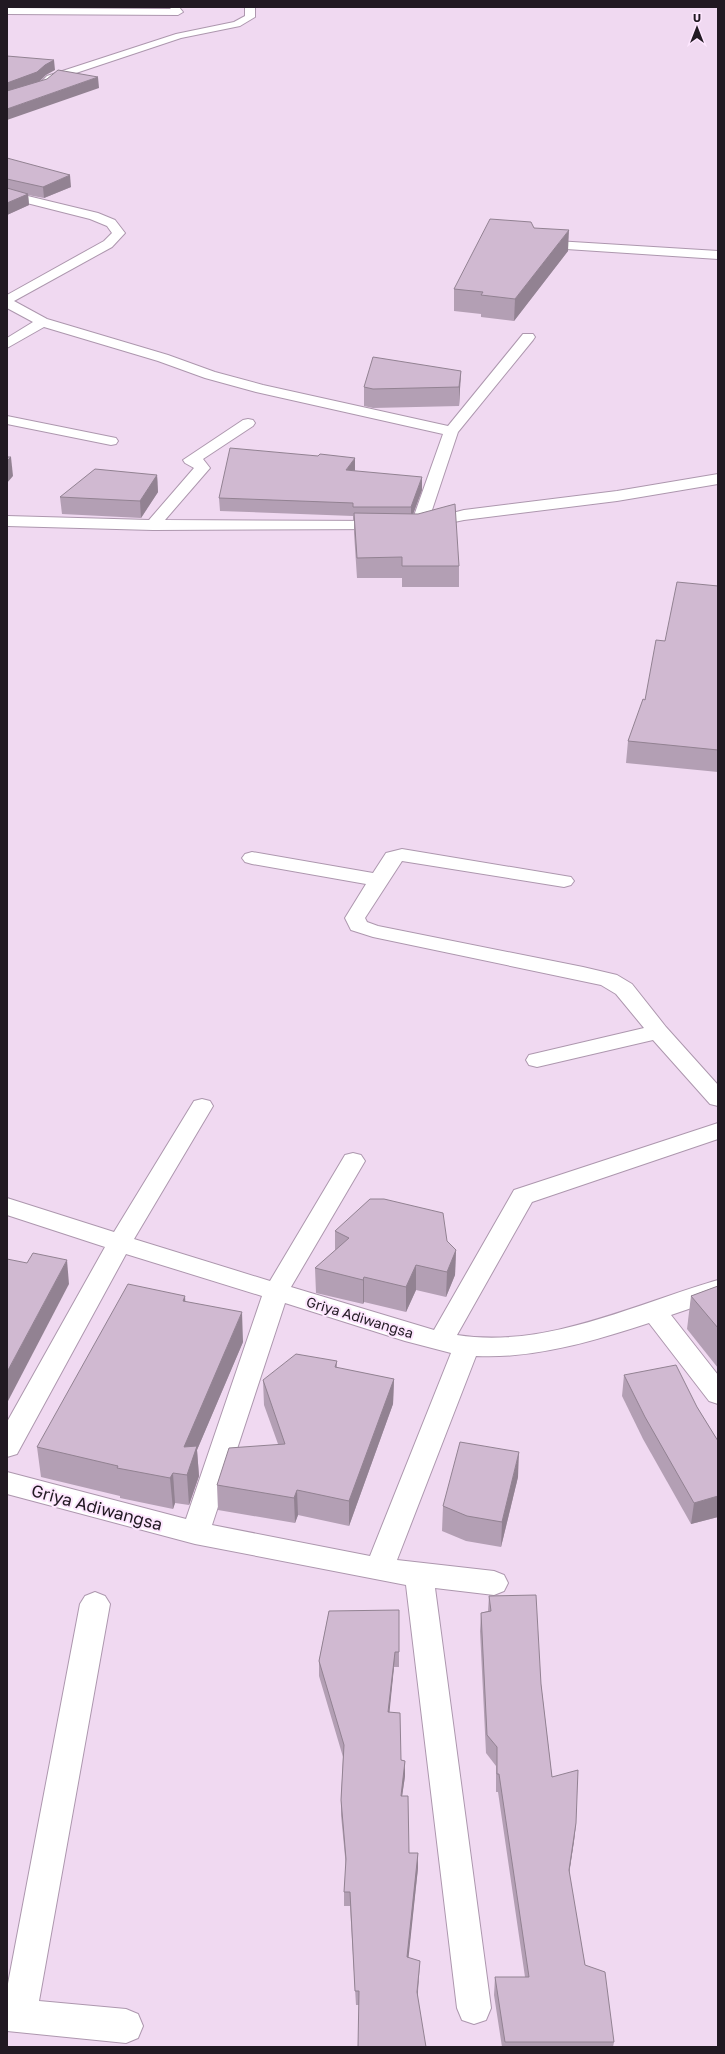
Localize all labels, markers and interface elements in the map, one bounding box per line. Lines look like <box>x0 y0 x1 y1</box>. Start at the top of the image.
north arrow <box>677 8 717 48</box>
text: U <box>693 11 701 24</box>
street label: Griya Adiwangsa <box>304 1293 416 1341</box>
street label: Griya Adiwangsa <box>29 1479 165 1535</box>

